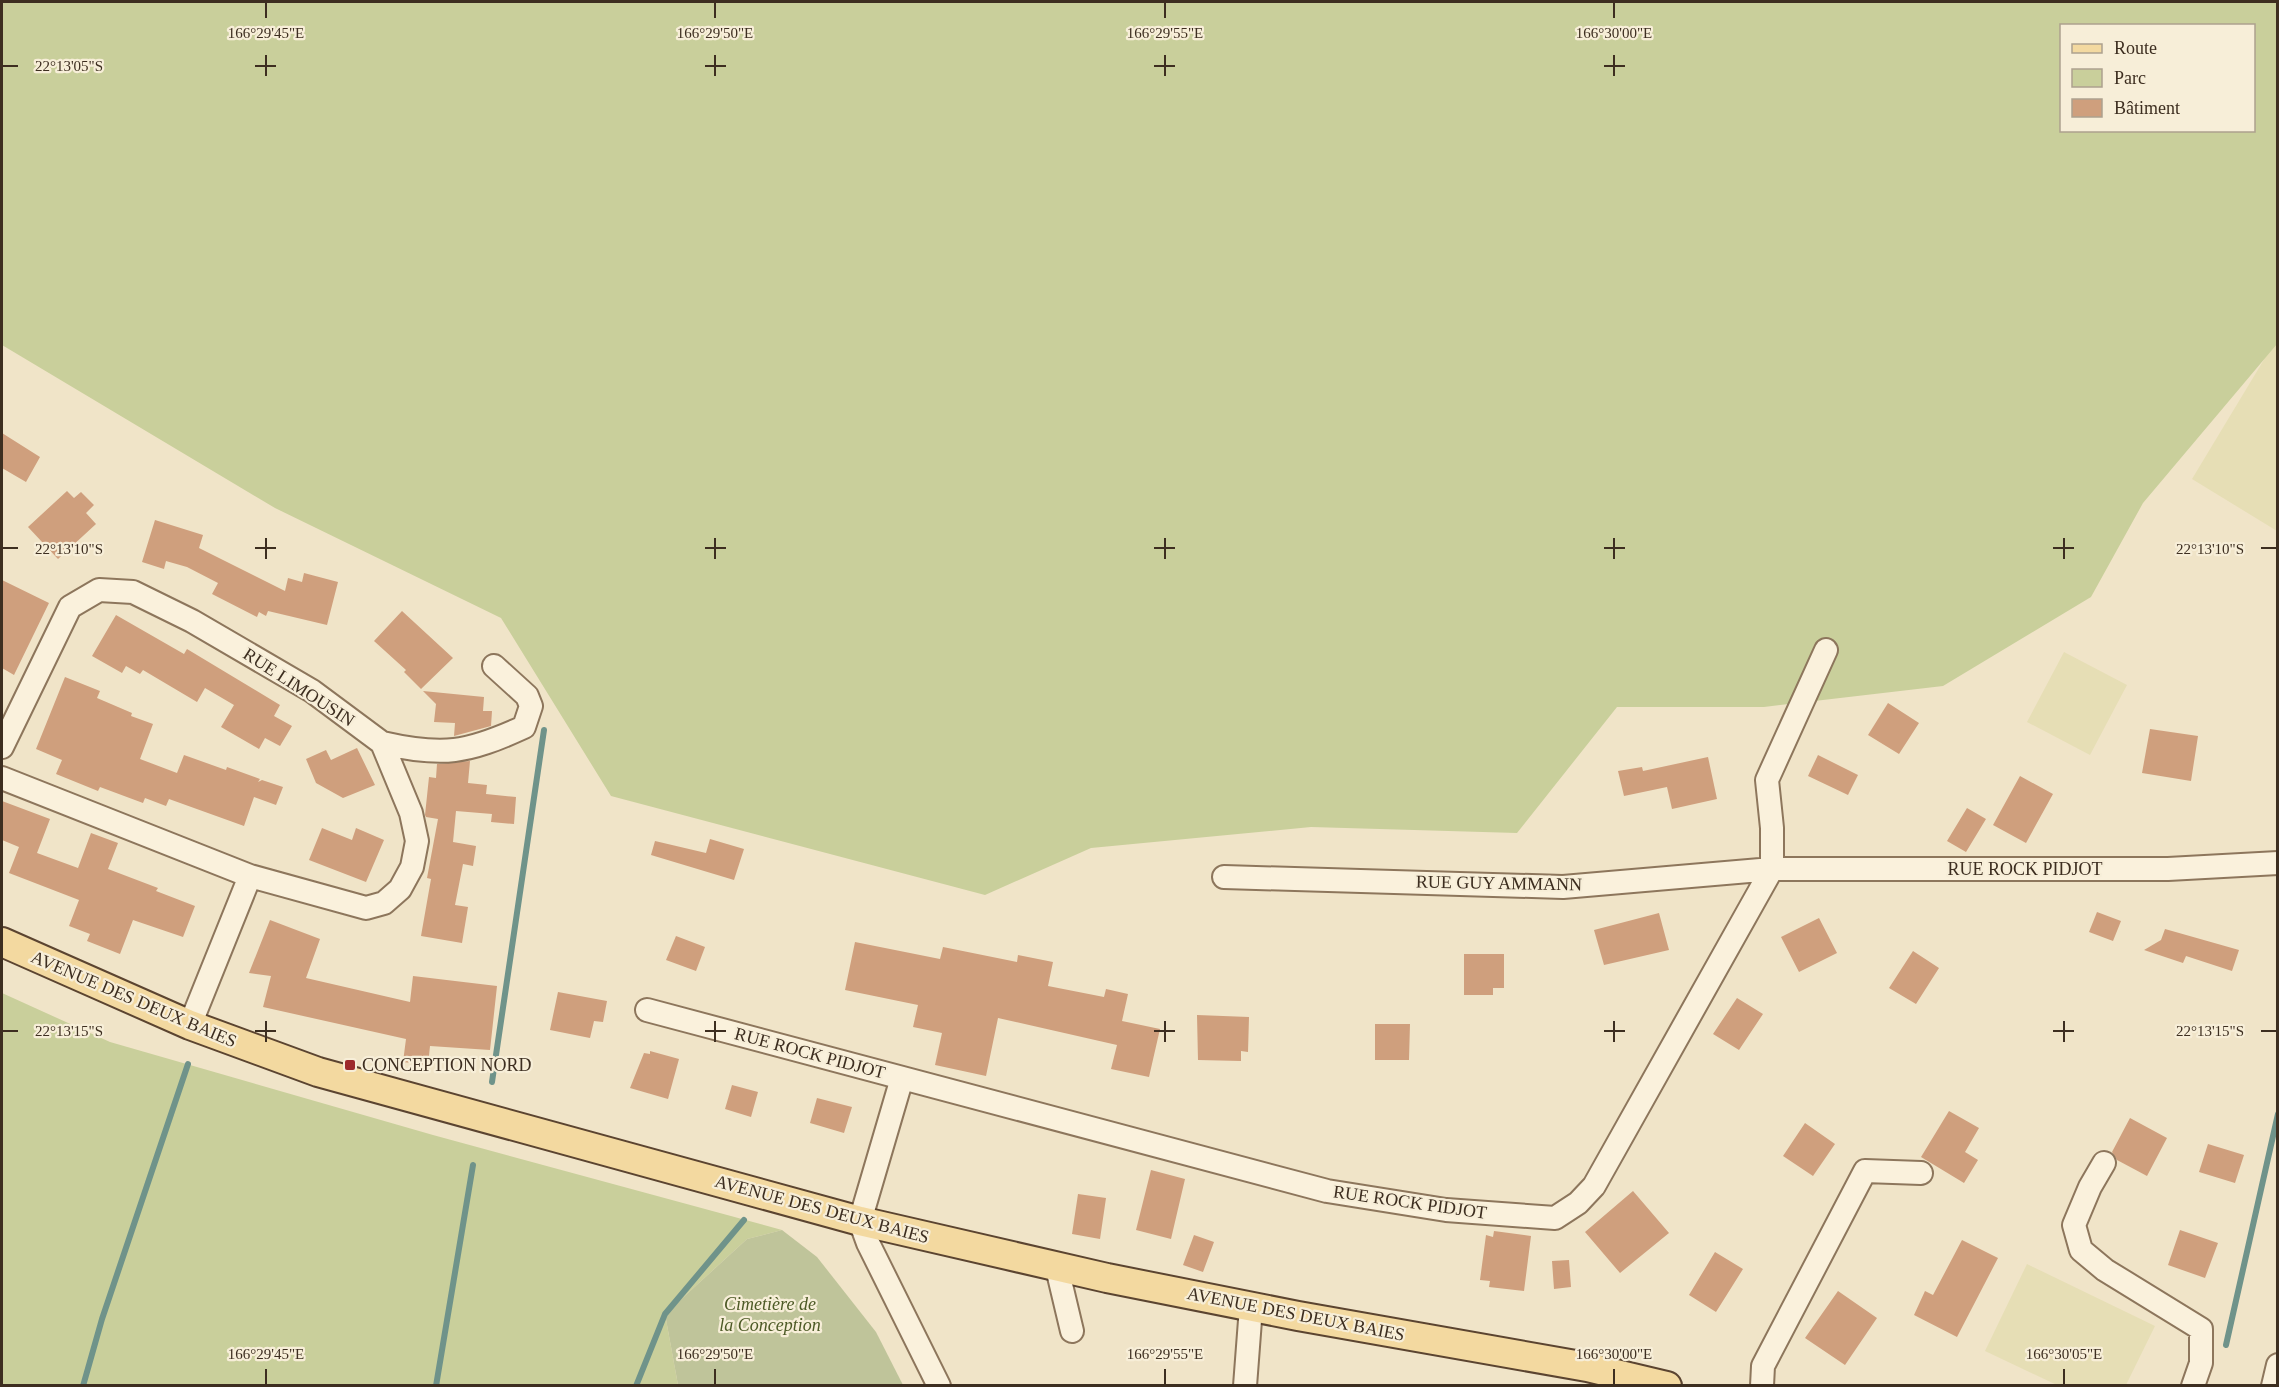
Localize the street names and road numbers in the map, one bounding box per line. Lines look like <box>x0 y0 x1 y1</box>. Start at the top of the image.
street label: RUE LIMOUSIN <box>240 644 358 730</box>
street label: RUE ROCK PIDJOT <box>1947 859 2103 879</box>
street label: RUE GUY AMMANN <box>1416 872 1582 894</box>
street label: AVENUE DES DEUX BAIES <box>28 947 240 1051</box>
street label: RUE ROCK PIDJOT <box>733 1023 887 1083</box>
street label: AVENUE DES DEUX BAIES <box>713 1171 931 1247</box>
street label: RUE ROCK PIDJOT <box>1332 1181 1488 1223</box>
street label: AVENUE DES DEUX BAIES <box>1186 1283 1406 1345</box>

